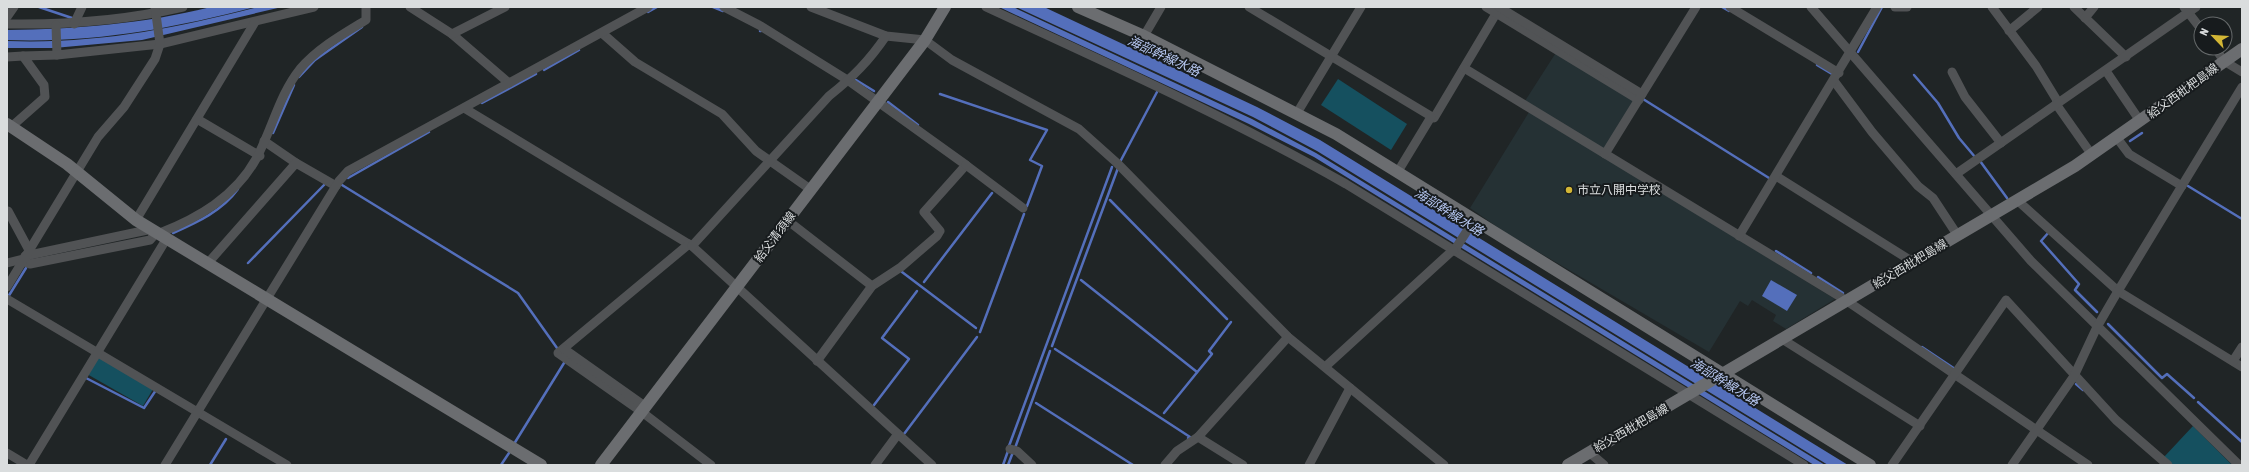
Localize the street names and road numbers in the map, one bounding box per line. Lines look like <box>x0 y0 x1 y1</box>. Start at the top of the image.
street label: 給父西枇杷島線 <box>2145 61 2221 121</box>
street label: 給父清須線 <box>751 209 799 265</box>
street label: 給父西枇杷島線 <box>1870 236 1950 292</box>
street label: 給父西枇杷島線 <box>1591 401 1671 455</box>

